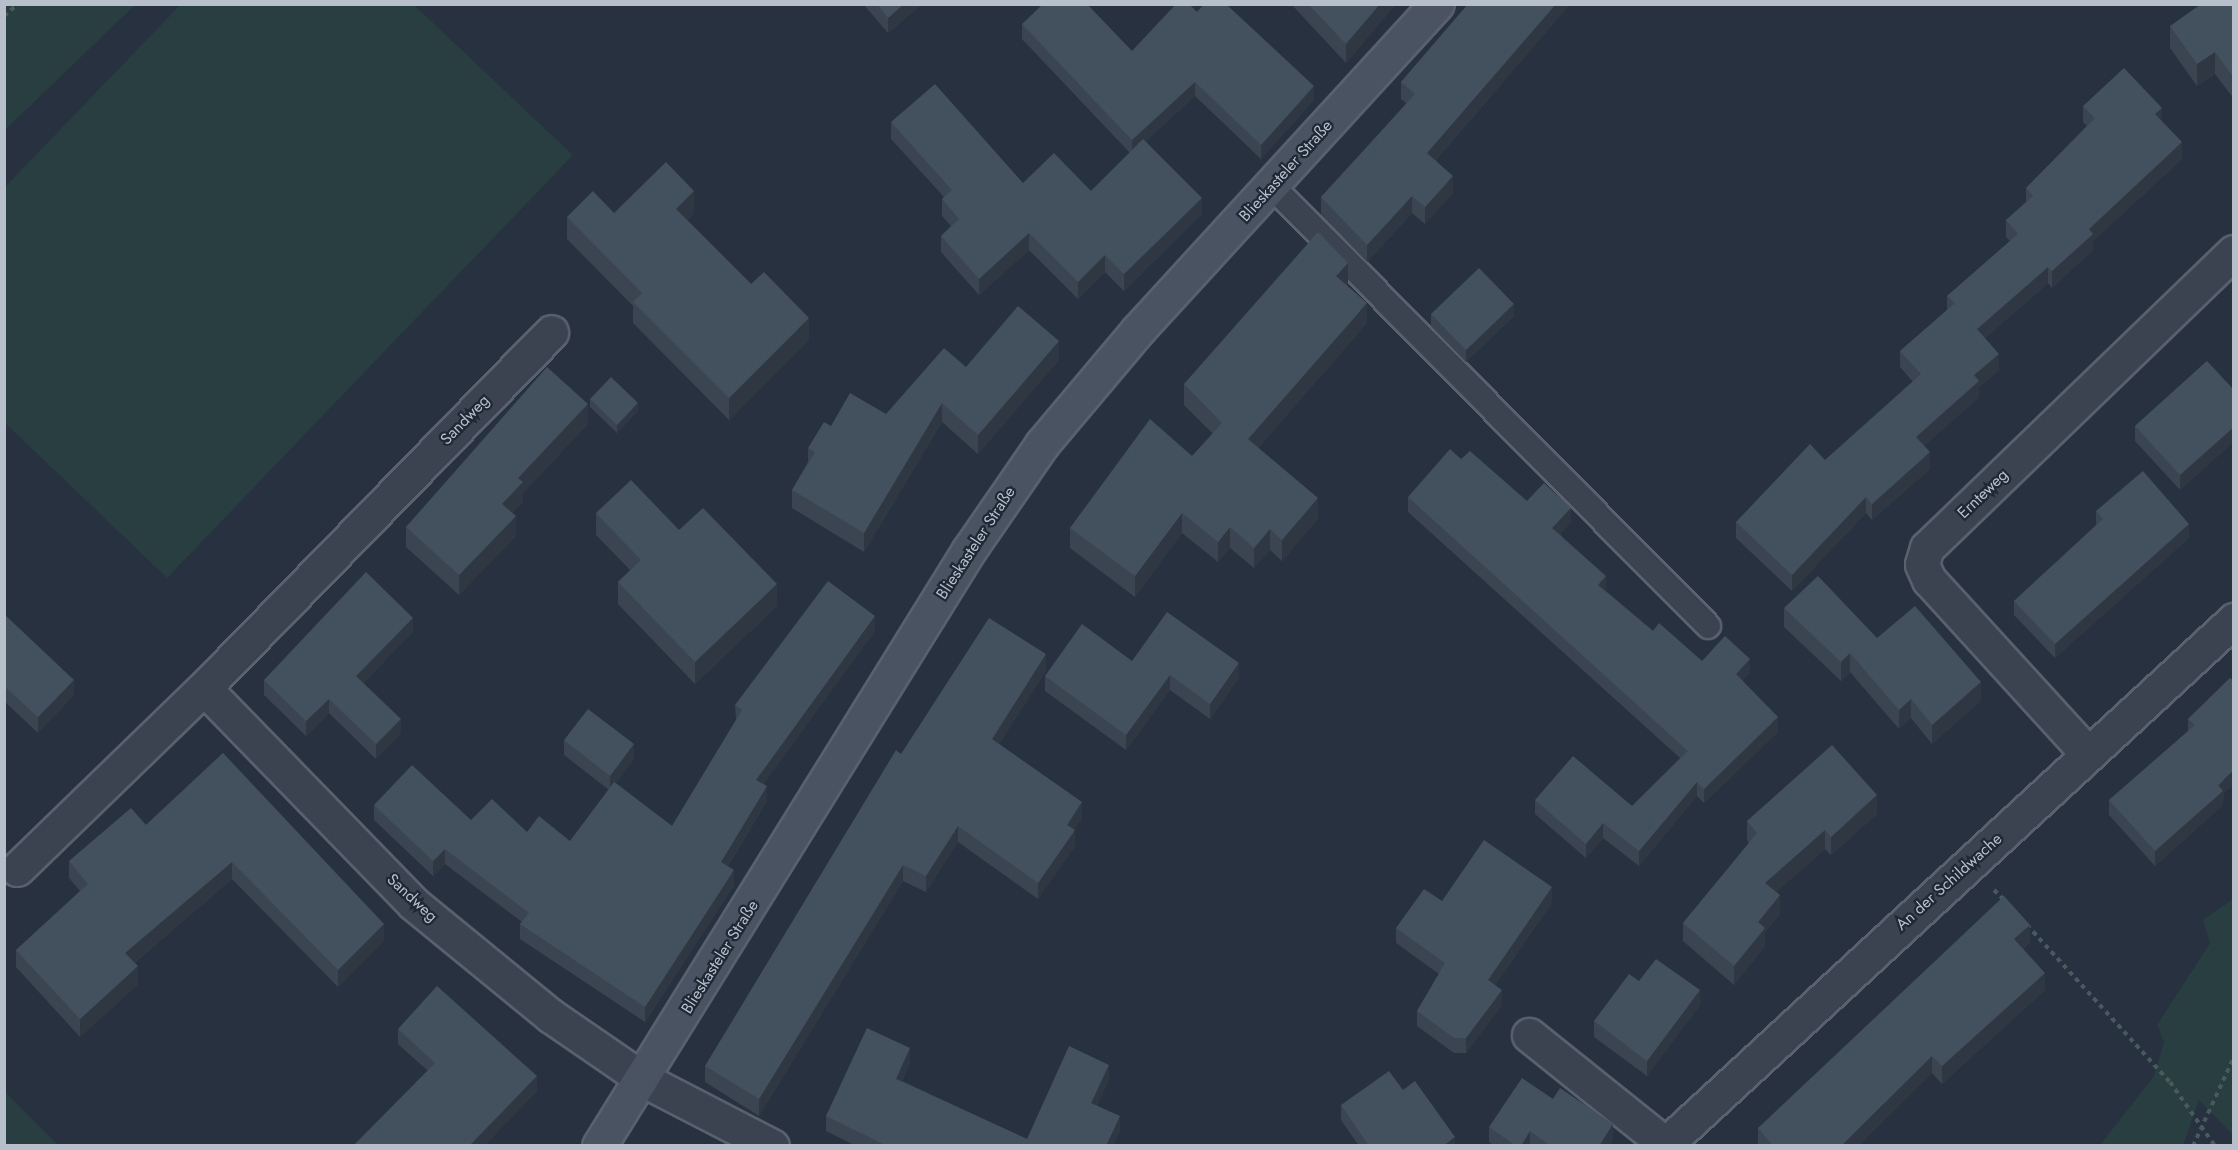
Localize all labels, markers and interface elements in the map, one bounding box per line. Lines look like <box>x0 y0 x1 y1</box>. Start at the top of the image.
street label: Blieskasteler Straße <box>1235 116 1337 226</box>
street label: Sandweg <box>437 391 493 449</box>
street label: Ernteweg <box>1954 465 2012 523</box>
street label: Blieskasteler Straße <box>933 483 1019 603</box>
street label: An der Schildwache <box>1892 829 2006 935</box>
street label: Sandweg <box>383 870 441 926</box>
street label: Blieskasteler Straße <box>677 897 763 1017</box>

